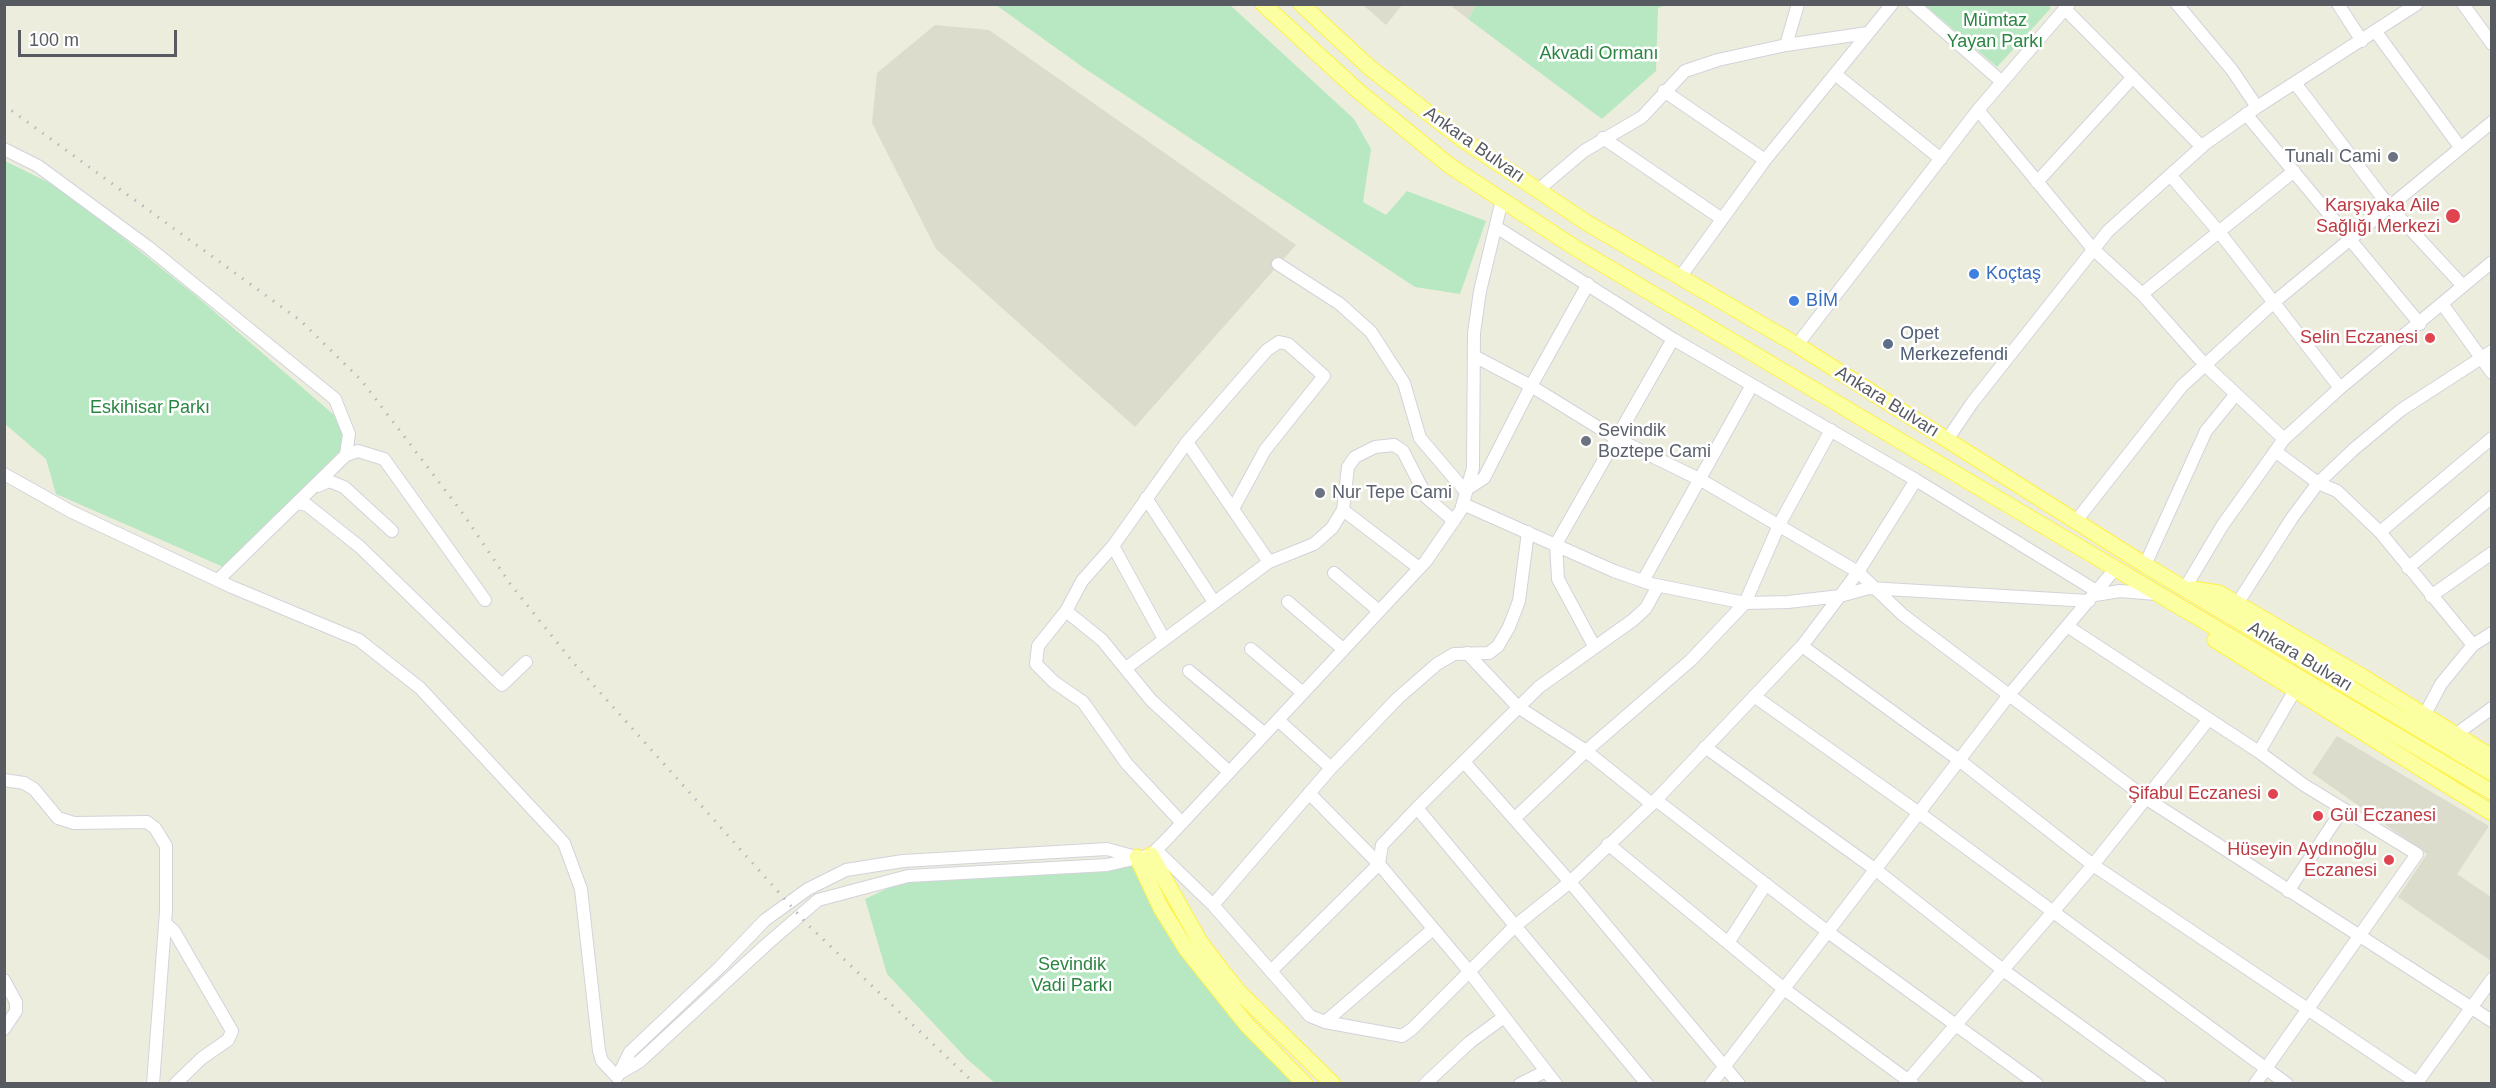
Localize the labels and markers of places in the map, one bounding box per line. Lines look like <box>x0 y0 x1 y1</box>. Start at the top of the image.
place label: Tunalı Cami <box>2285 146 2381 168</box>
marker: Tunalı Cami <box>2386 150 2400 164</box>
place label: Karşıyaka Aile Sağlığı Merkezi <box>2316 195 2440 238</box>
marker: Karşıyaka Aile Sağlığı Merkezi <box>2444 207 2462 225</box>
place label: Koçtaş <box>1986 263 2041 285</box>
marker: Koçtaş <box>1967 267 1981 281</box>
place label: BİM <box>1806 290 1838 312</box>
marker: BİM <box>1787 294 1801 308</box>
place label: Opet Merkezefendi <box>1900 323 2008 366</box>
place label: Selin Eczanesi <box>2300 327 2418 349</box>
marker: Selin Eczanesi <box>2423 331 2437 345</box>
marker: Opet Merkezefendi <box>1881 337 1895 351</box>
place label: Sevindik Boztepe Cami <box>1598 420 1711 462</box>
marker: Sevindik Boztepe Cami <box>1579 434 1593 448</box>
place label: Nur Tepe Cami <box>1332 482 1452 504</box>
marker: Nur Tepe Cami <box>1313 486 1327 500</box>
place label: Şifabul Eczanesi <box>2128 783 2261 805</box>
marker: Şifabul Eczanesi <box>2266 787 2280 801</box>
place label: Gül Eczanesi <box>2330 805 2436 827</box>
marker: Gül Eczanesi <box>2311 809 2325 823</box>
place label: Hüseyin Aydınoğlu Eczanesi <box>2227 839 2377 882</box>
marker: Hüseyin Aydınoğlu Eczanesi <box>2382 853 2396 867</box>

